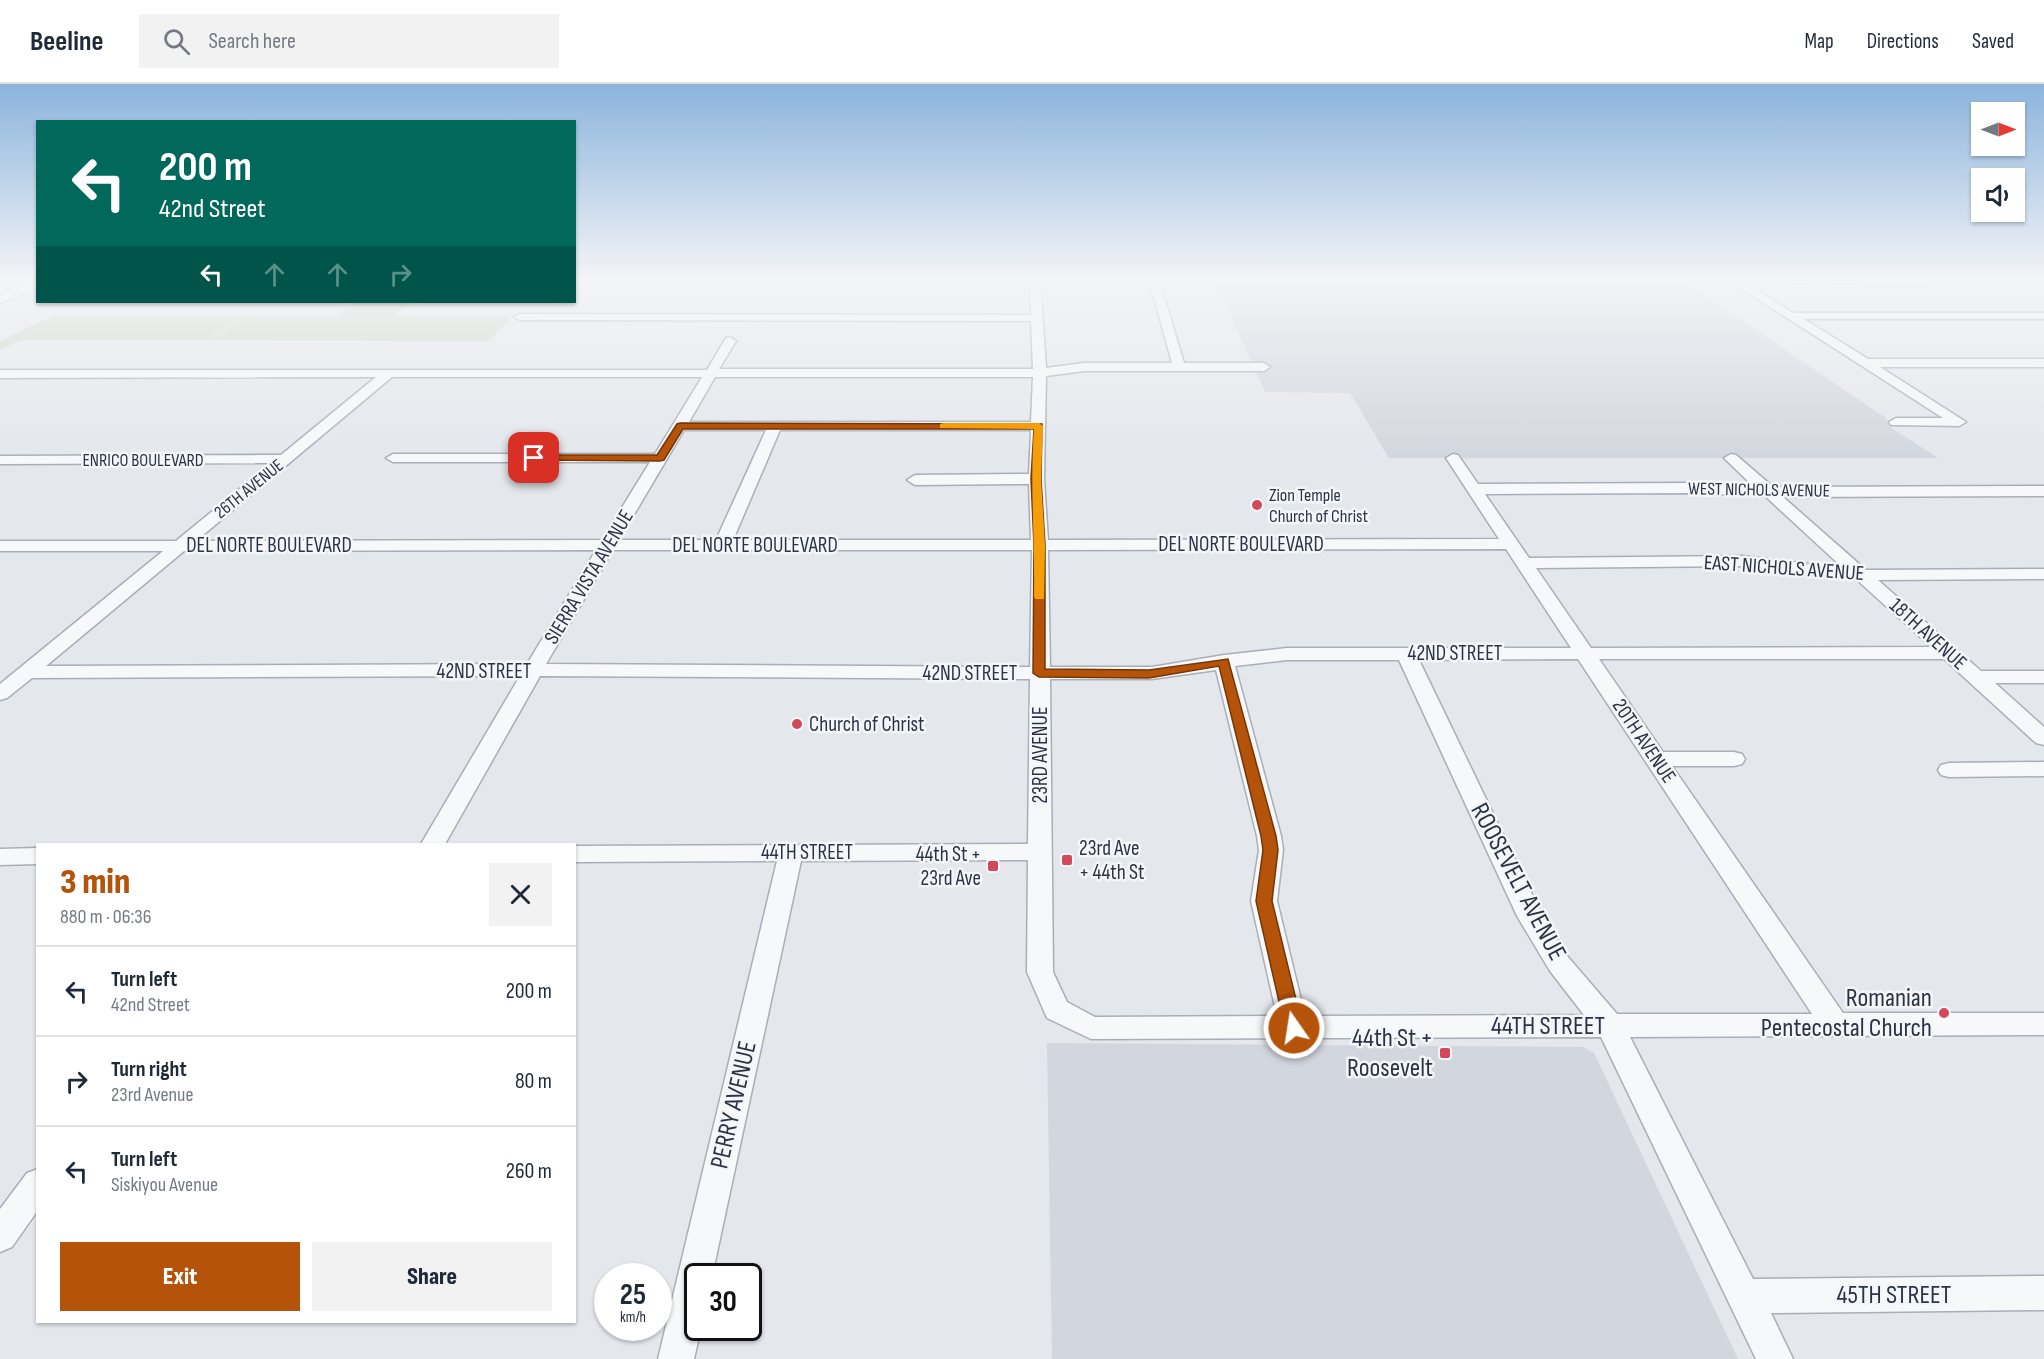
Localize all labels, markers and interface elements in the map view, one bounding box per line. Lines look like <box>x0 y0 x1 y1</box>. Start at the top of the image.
search box <box>139 14 559 68</box>
text: Beeline <box>30 25 103 58</box>
icon: search <box>160 25 193 58</box>
text: Search here <box>208 28 296 55</box>
text: Map <box>1804 29 1834 54</box>
text: Directions <box>1867 29 1939 54</box>
text: Saved <box>1972 29 2014 54</box>
north arrow <box>1971 102 2025 156</box>
map controls <box>1971 102 2025 222</box>
text: 200 m <box>159 142 252 193</box>
icon: left <box>60 144 138 222</box>
button: sound <box>1971 168 2025 222</box>
text: 42nd Street <box>159 193 266 225</box>
icon: left <box>195 258 228 291</box>
icon: ahead <box>258 258 291 291</box>
icon: ahead <box>321 258 354 291</box>
icon: right <box>384 258 417 291</box>
pin <box>508 432 559 483</box>
icon: arrive <box>517 441 550 474</box>
street label: ENRICO BOULEVARD <box>82 450 204 471</box>
street label: 26TH AVENUE <box>210 455 288 523</box>
street label: WEST NICHOLS AVENUE <box>1688 478 1830 502</box>
place label: Zion Temple Church of Christ <box>1269 485 1368 527</box>
marker: Zion Temple Church of Christ <box>1250 498 1264 512</box>
street label: SIERRA VISTA AVENUE <box>539 505 639 649</box>
street label: DEL NORTE BOULEVARD <box>1158 532 1324 557</box>
street label: DEL NORTE BOULEVARD <box>186 533 352 558</box>
street label: DEL NORTE BOULEVARD <box>672 533 838 558</box>
street label: EAST NICHOLS AVENUE <box>1703 550 1865 586</box>
street label: 18TH AVENUE <box>1884 593 1972 675</box>
street label: 42ND STREET <box>1408 641 1503 666</box>
street label: 42ND STREET <box>437 659 532 684</box>
street label: 42ND STREET <box>923 661 1018 686</box>
street label: 20TH AVENUE <box>1607 694 1681 788</box>
street label: 23RD AVENUE <box>1028 706 1053 804</box>
place label: Church of Christ <box>809 712 924 737</box>
marker: Church of Christ <box>790 717 804 731</box>
street label: ROOSEVELT AVENUE <box>1464 798 1572 966</box>
place label: 23rd Ave + 44th St <box>1079 836 1144 885</box>
street label: 44TH STREET <box>761 840 853 865</box>
place label: 44th St + 23rd Ave <box>916 842 981 891</box>
marker: 23rd Ave + 44th St <box>1060 853 1074 867</box>
marker: 44th St + 23rd Ave <box>986 859 1000 873</box>
text: 3 min <box>60 861 130 904</box>
button: close <box>489 863 552 926</box>
text: 880 m · 06:36 <box>60 905 151 929</box>
text: Turn left <box>111 966 177 993</box>
icon: left <box>60 975 93 1008</box>
text: 200 m <box>506 978 552 1005</box>
place label: Romanian Pentecostal Church <box>1761 983 1932 1044</box>
text: 42nd Street <box>111 993 190 1017</box>
position arrow <box>1262 996 1326 1060</box>
marker: Romanian Pentecostal Church <box>1937 1006 1951 1020</box>
street label: 44TH STREET <box>1491 1011 1605 1042</box>
place label: 44th St + Roosevelt <box>1347 1023 1433 1084</box>
street label: PERRY AVENUE <box>704 1038 764 1172</box>
marker: 44th St + Roosevelt <box>1438 1046 1452 1060</box>
text: Turn right <box>111 1056 187 1083</box>
icon: right <box>60 1065 93 1098</box>
text: 80 m <box>515 1068 552 1095</box>
text: 23rd Avenue <box>111 1083 194 1107</box>
text: Turn left <box>111 1146 177 1173</box>
icon: left <box>60 1155 93 1188</box>
text: 260 m <box>506 1158 552 1185</box>
text: Siskiyou Avenue <box>111 1173 218 1197</box>
button: Exit <box>60 1242 300 1311</box>
button: Share <box>312 1242 552 1311</box>
speed limit sign: 30 <box>684 1263 762 1341</box>
text: 25 <box>620 1277 646 1313</box>
street label: 45TH STREET <box>1837 1280 1951 1311</box>
text: km/h <box>620 1308 646 1327</box>

